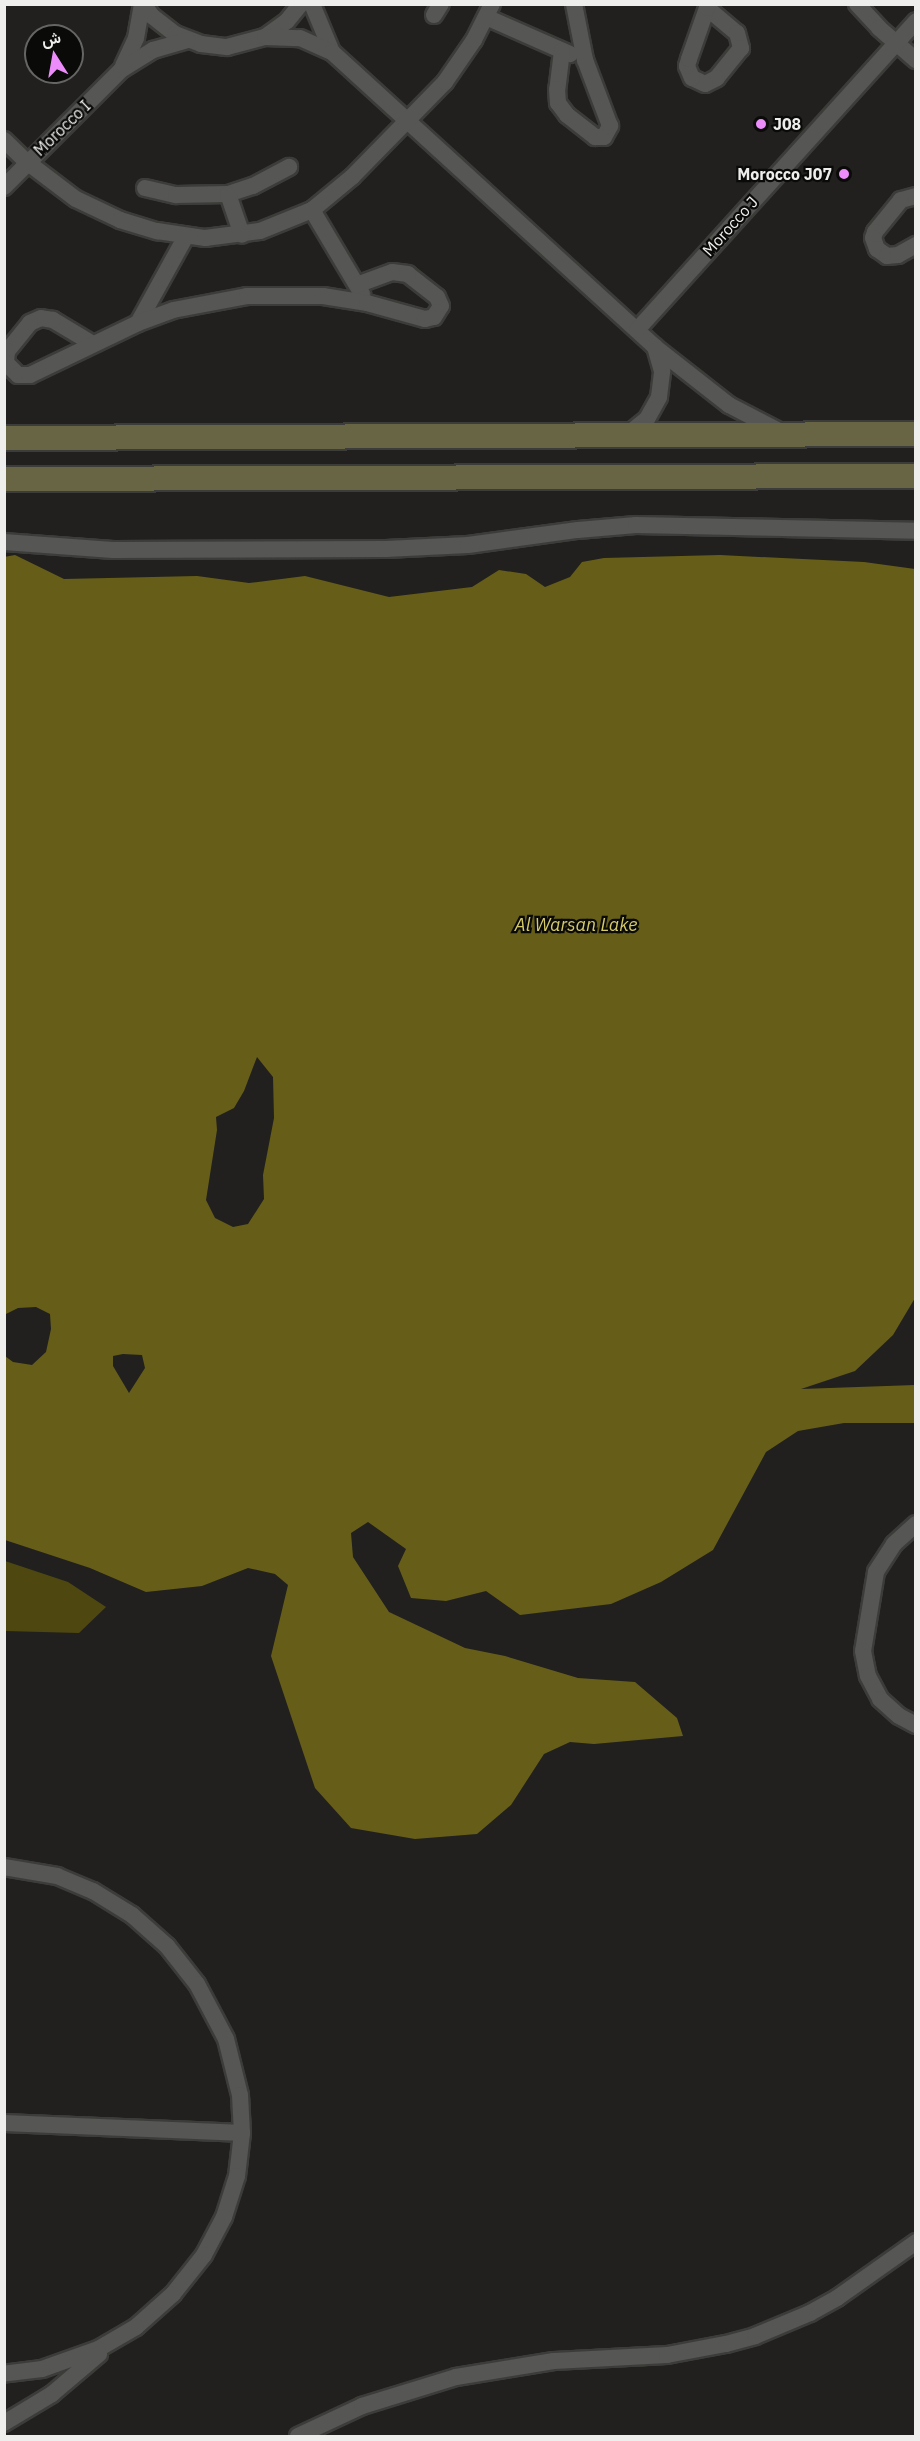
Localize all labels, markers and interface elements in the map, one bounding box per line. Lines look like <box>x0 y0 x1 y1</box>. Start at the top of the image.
north arrow <box>24 24 84 84</box>
text: ش <box>40 27 62 50</box>
street label: Morocco I <box>30 96 94 160</box>
place label: J08 <box>773 114 801 134</box>
marker: J08 <box>754 117 768 131</box>
place label: Morocco J07 <box>737 164 832 184</box>
marker: Morocco J07 <box>837 167 851 181</box>
street label: Morocco J <box>698 192 762 260</box>
water label: Al Warsan Lake <box>514 914 638 936</box>

